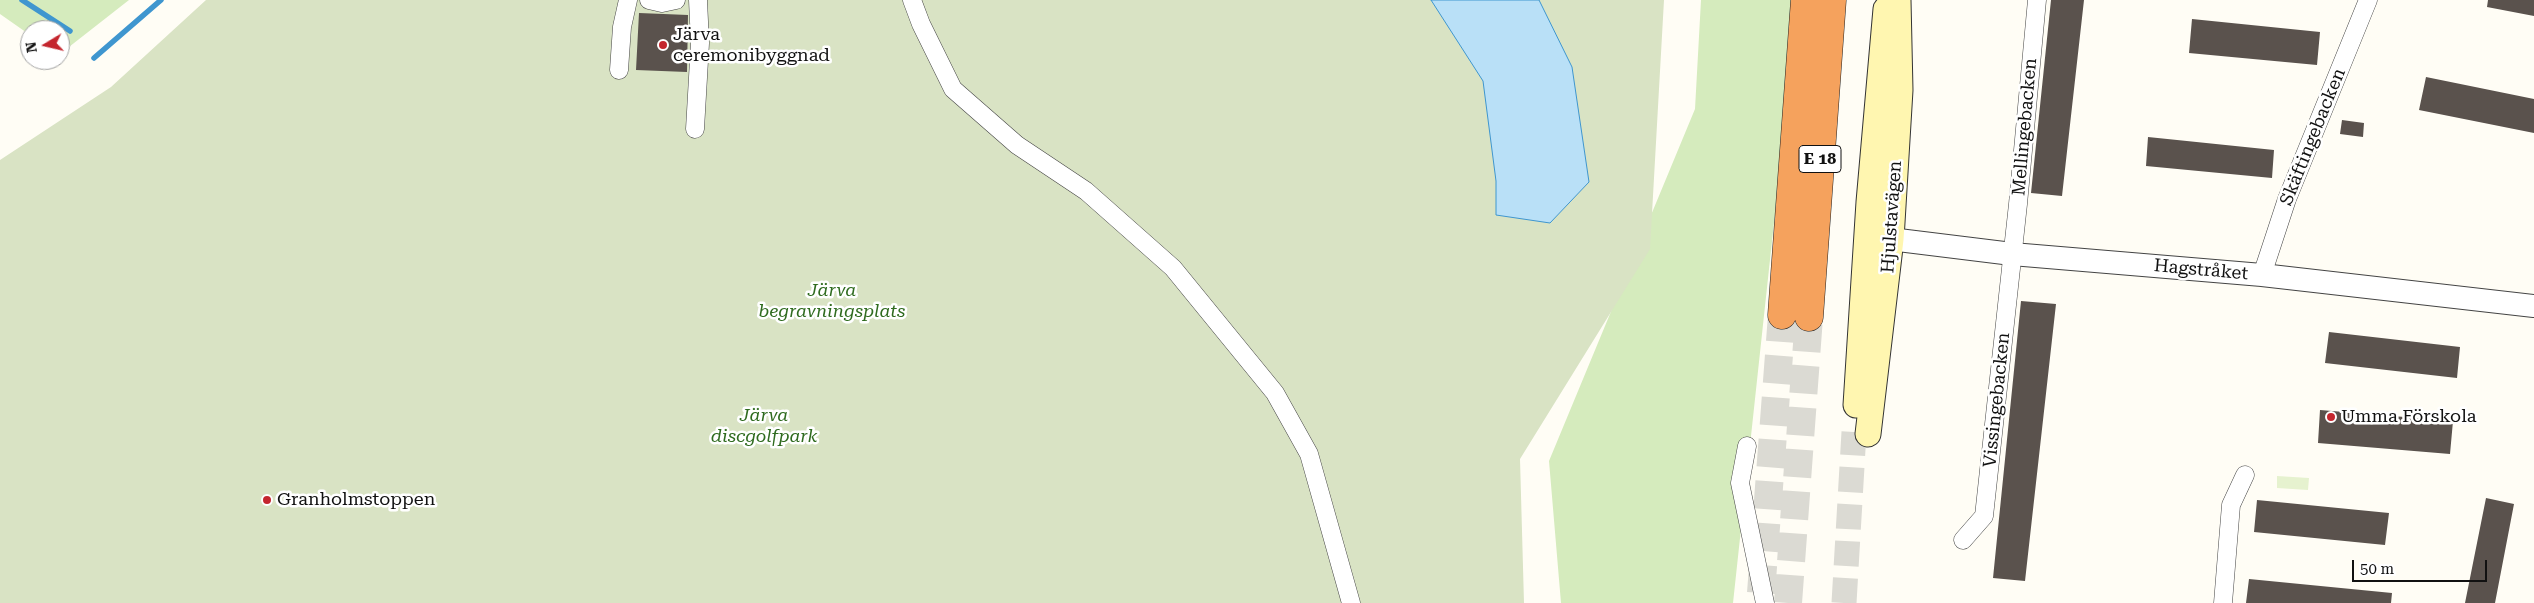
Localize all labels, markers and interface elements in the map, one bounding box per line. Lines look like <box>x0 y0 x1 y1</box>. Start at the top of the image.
north arrow <box>20 20 70 70</box>
place label: Järva ceremonibyggnad <box>673 24 830 66</box>
marker: Järva ceremonibyggnad <box>657 39 669 51</box>
text: N <box>22 41 40 54</box>
street label: Mellingebacken <box>2008 57 2042 197</box>
street label: Skäftingebacken <box>2276 65 2350 209</box>
road number: E 18 <box>1799 146 1841 172</box>
street label: Hjulstavägen <box>1877 160 1907 274</box>
street label: Hagstråket <box>2153 255 2249 285</box>
park label: Järva begravningsplats <box>759 280 905 322</box>
street label: Vissingebacken <box>1979 331 2015 469</box>
park label: Järva discgolfpark <box>711 405 817 448</box>
place label: Umma Förskola <box>2341 406 2476 428</box>
marker: Umma Förskola <box>2325 411 2337 423</box>
place label: Granholmstoppen <box>277 489 435 511</box>
marker: Granholmstoppen <box>261 494 273 506</box>
scale bar <box>2354 550 2489 582</box>
text: 50 m <box>2360 560 2394 578</box>

